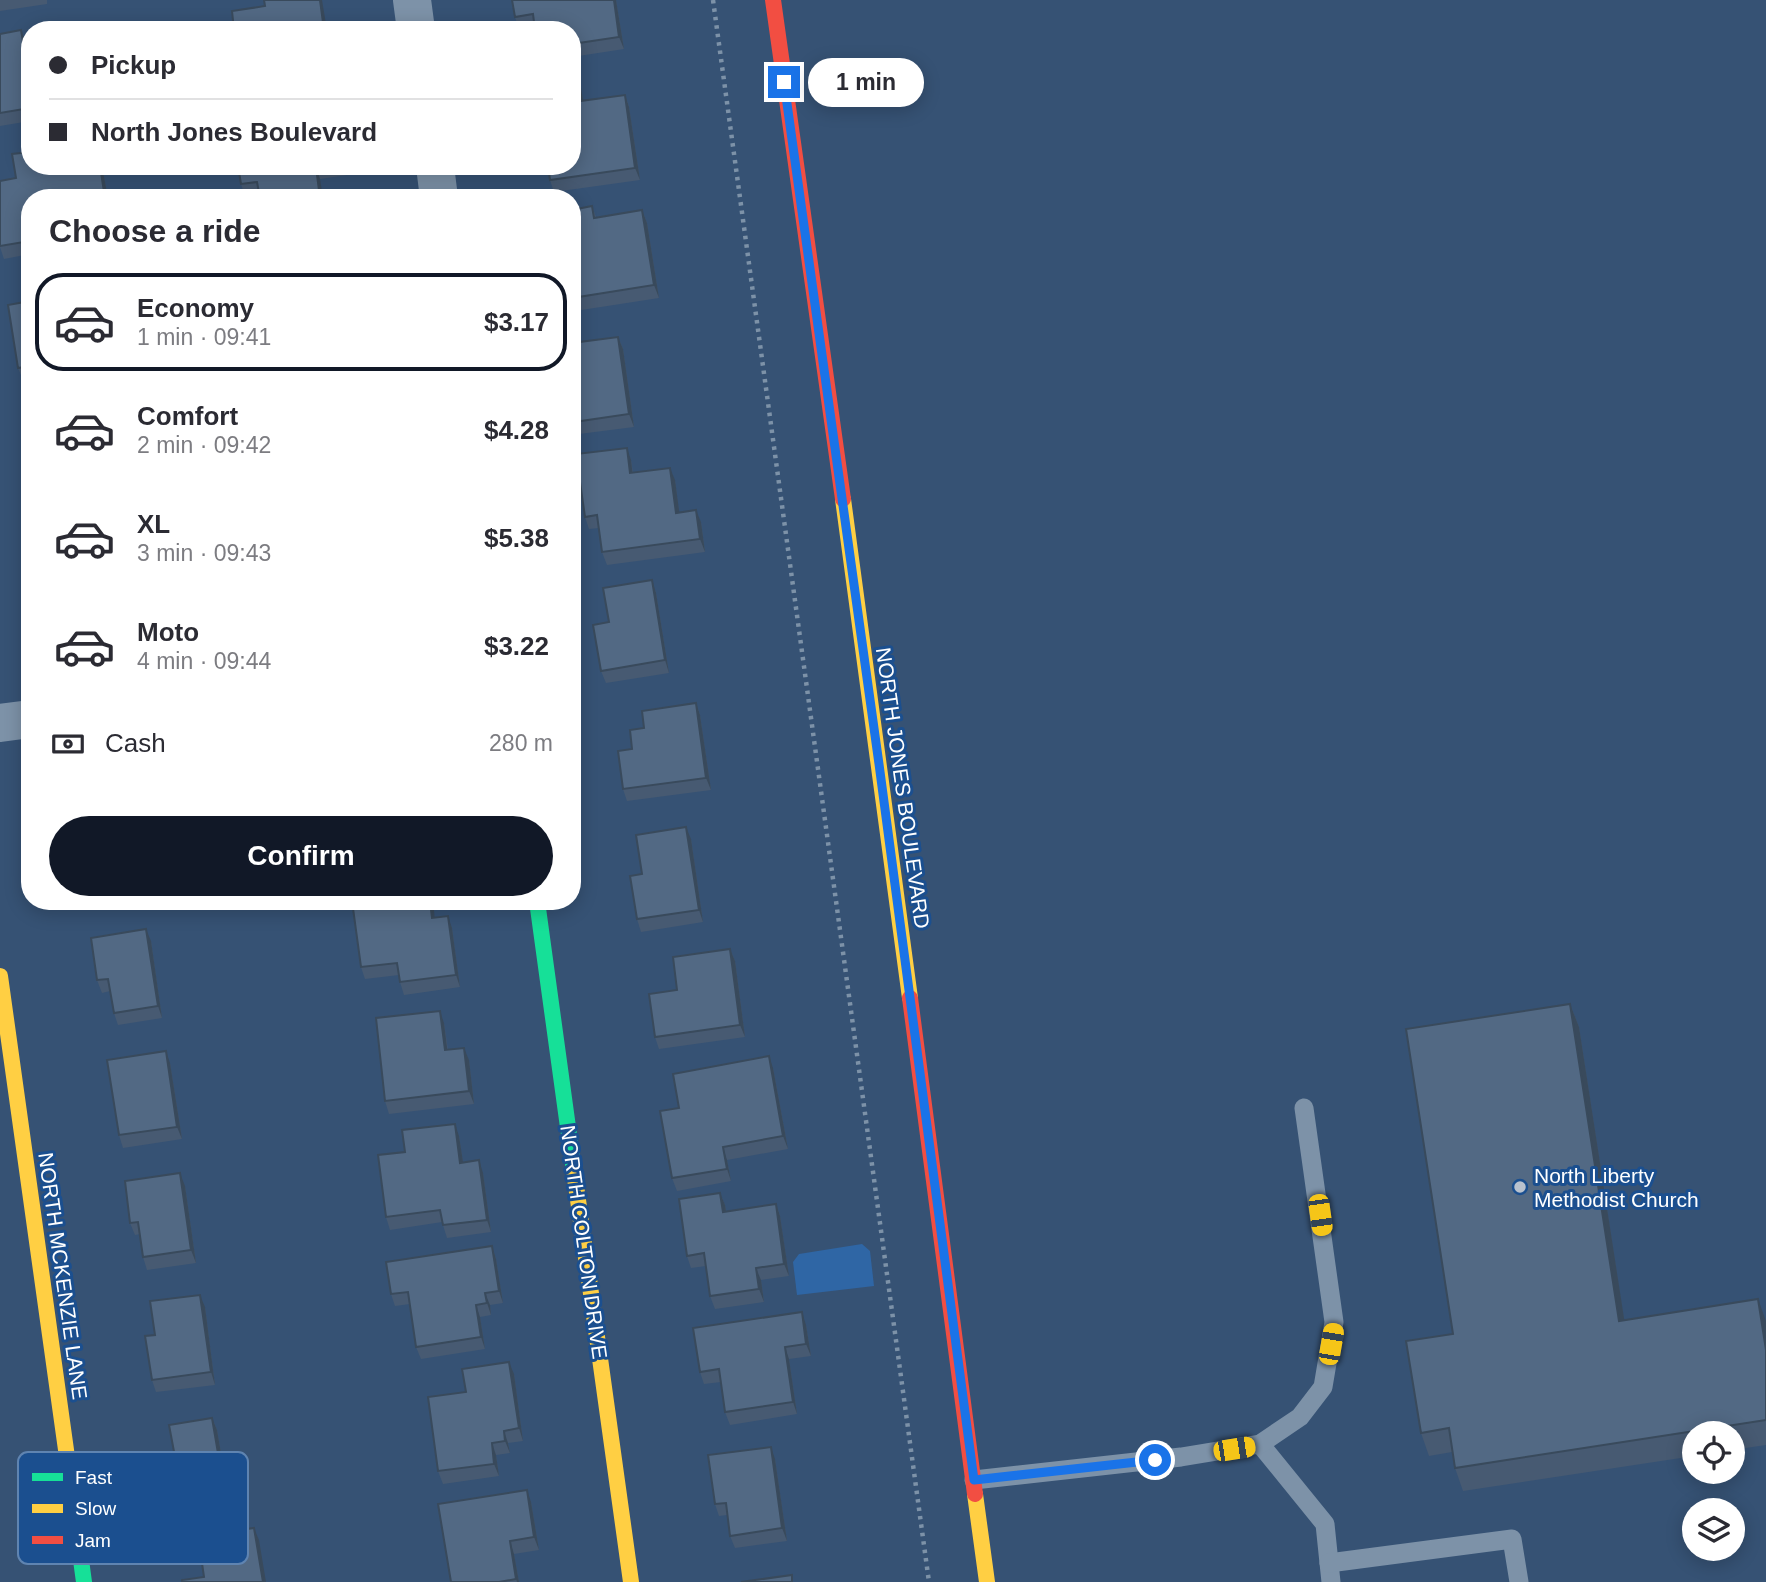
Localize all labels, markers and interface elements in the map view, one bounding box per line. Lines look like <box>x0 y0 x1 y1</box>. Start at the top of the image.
text: Pickup <box>91 50 176 80</box>
callout: 1 min <box>808 57 924 106</box>
route end <box>768 66 800 98</box>
text: 1 min <box>836 69 896 95</box>
text: North Jones Boulevard <box>91 117 377 147</box>
text: Choose a ride <box>49 213 261 249</box>
icon: car <box>53 291 116 354</box>
text: Economy <box>137 293 254 323</box>
text: $3.17 <box>484 307 549 337</box>
text: 1 min · 09:41 <box>137 324 271 350</box>
icon: car <box>53 399 116 462</box>
text: Comfort <box>137 401 238 431</box>
text: $4.28 <box>484 415 549 445</box>
text: 2 min · 09:42 <box>137 432 271 458</box>
icon: car <box>53 507 116 570</box>
text: XL <box>137 509 170 539</box>
text: $5.38 <box>484 523 549 553</box>
text: 3 min · 09:43 <box>137 540 271 566</box>
icon: car <box>53 615 116 678</box>
text: Moto <box>137 617 199 647</box>
text: $3.22 <box>484 631 549 661</box>
street label: NORTH JONES BOULEVARD <box>872 646 934 930</box>
text: 4 min · 09:44 <box>137 648 271 674</box>
icon: cash <box>49 725 87 763</box>
text: Cash <box>105 728 166 758</box>
text: 280 m <box>489 730 553 756</box>
button: Confirm <box>49 816 553 896</box>
street label: NORTH COLTON DRIVE <box>556 1124 612 1360</box>
street label: NORTH MCKENZIE LANE <box>34 1151 92 1401</box>
place label: North Liberty Methodist Church <box>1534 1164 1699 1211</box>
marker: North Liberty Methodist Church <box>1512 1179 1528 1195</box>
car <box>1307 1193 1334 1237</box>
car <box>1318 1321 1345 1367</box>
map controls <box>1682 1421 1745 1561</box>
button: locate <box>1682 1421 1745 1484</box>
car <box>1212 1435 1257 1463</box>
route start <box>1139 1444 1171 1476</box>
legend <box>18 1452 248 1564</box>
text: Fast <box>75 1467 113 1488</box>
text: Slow <box>75 1498 116 1519</box>
button: layers <box>1682 1498 1745 1561</box>
text: Jam <box>75 1530 111 1551</box>

